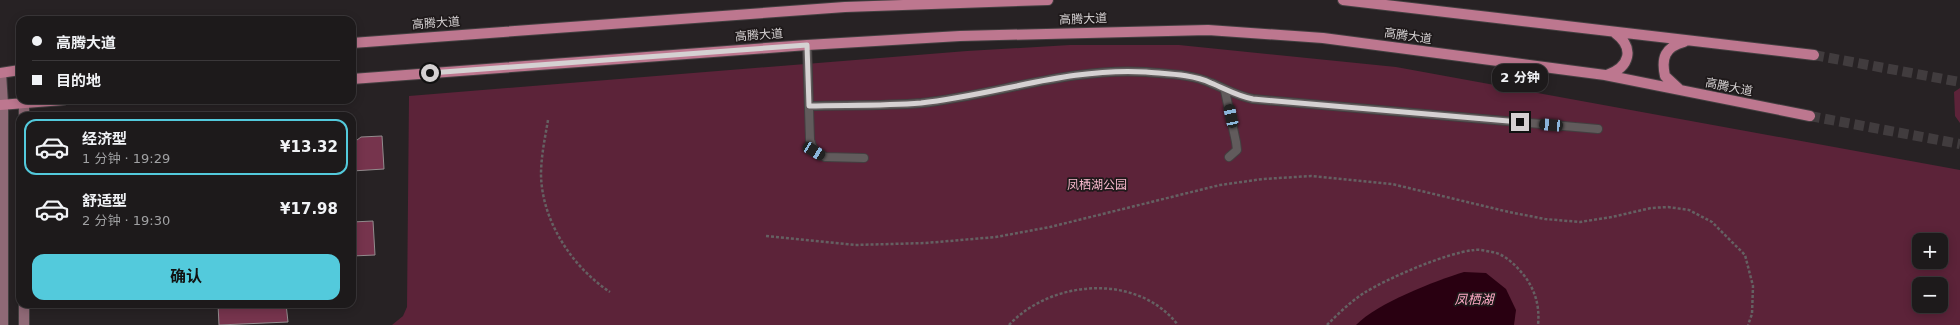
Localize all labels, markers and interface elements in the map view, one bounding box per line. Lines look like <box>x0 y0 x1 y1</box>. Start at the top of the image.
street label: 高腾大道 <box>1059 11 1107 27</box>
street label: 高腾大道 <box>412 14 460 32</box>
street label: 高腾大道 <box>735 26 783 44</box>
street label: 高腾大道 <box>1383 26 1433 46</box>
text: 高腾大道 <box>56 34 116 52</box>
route start <box>421 64 439 82</box>
callout: 2 分钟 <box>1492 64 1548 92</box>
text: 2 分钟 <box>1500 70 1540 85</box>
text: 目的地 <box>56 72 101 90</box>
street label: 高腾大道 <box>1704 76 1754 98</box>
car <box>1223 103 1239 129</box>
route end <box>1511 113 1529 131</box>
car <box>1539 118 1563 132</box>
icon: car <box>34 129 70 165</box>
text: 经济型 <box>82 130 127 148</box>
text: ¥13.32 <box>280 138 338 156</box>
car <box>801 140 827 162</box>
text: 1 分钟 · 19:29 <box>82 151 170 166</box>
park label: 凤栖湖公园 <box>1067 178 1127 192</box>
icon: car <box>34 191 70 227</box>
text: 舒适型 <box>82 192 127 210</box>
text: ¥17.98 <box>280 200 338 218</box>
text: 2 分钟 · 19:30 <box>82 213 170 228</box>
map controls <box>1912 233 1948 313</box>
button: + <box>1912 233 1948 269</box>
button: 确认 <box>32 254 340 300</box>
button: − <box>1912 277 1948 313</box>
water label: 凤栖湖 <box>1454 292 1495 307</box>

